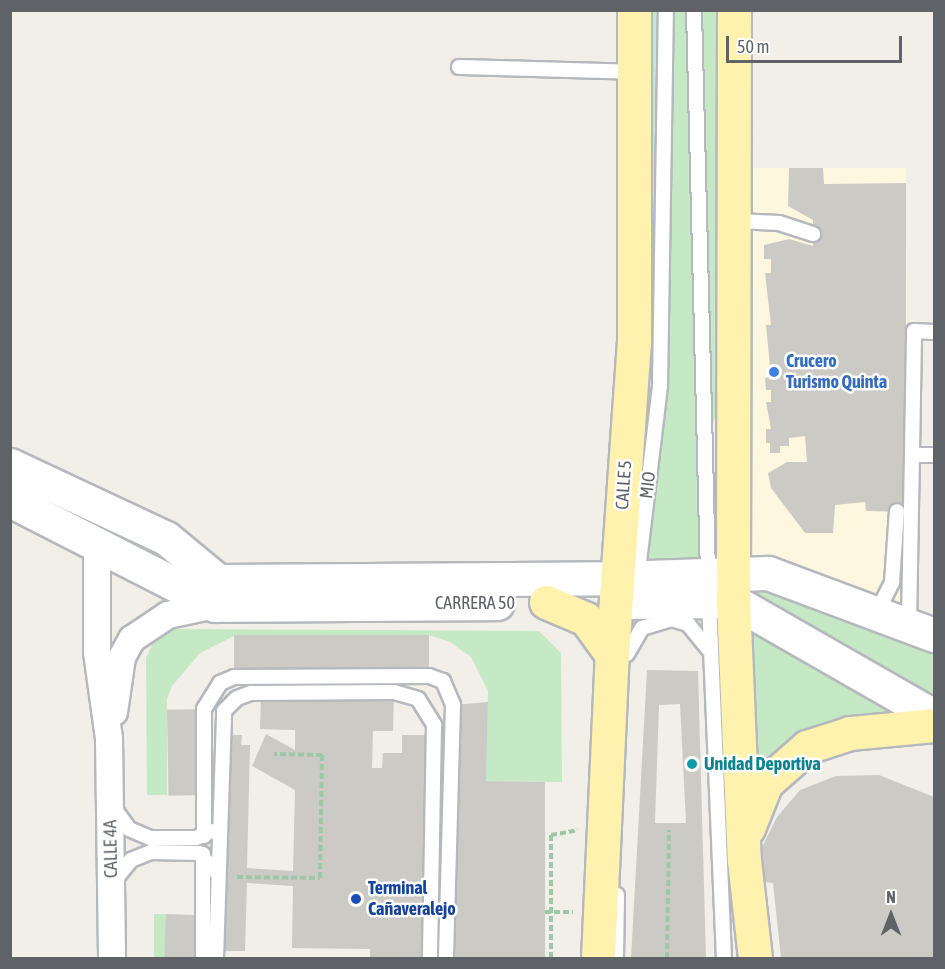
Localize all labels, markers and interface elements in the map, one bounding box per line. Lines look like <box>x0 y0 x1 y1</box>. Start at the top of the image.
scale bar <box>729 24 904 62</box>
text: 50 m <box>737 36 769 57</box>
place label: Crucero Turismo Quinta <box>786 351 887 394</box>
marker: Crucero Turismo Quinta <box>767 365 781 379</box>
street label: CALLE 5 <box>612 460 636 510</box>
street label: MIO <box>636 470 660 500</box>
street label: CARRERA 50 <box>435 592 515 614</box>
place label: Unidad Deportiva <box>704 753 821 775</box>
marker: Unidad Deportiva <box>685 757 699 771</box>
street label: CALLE 4A <box>100 820 122 878</box>
place label: Terminal Cañaveralejo <box>368 878 456 920</box>
north arrow <box>861 885 921 945</box>
text: N <box>886 888 896 906</box>
marker: Terminal Cañaveralejo <box>349 892 363 906</box>

